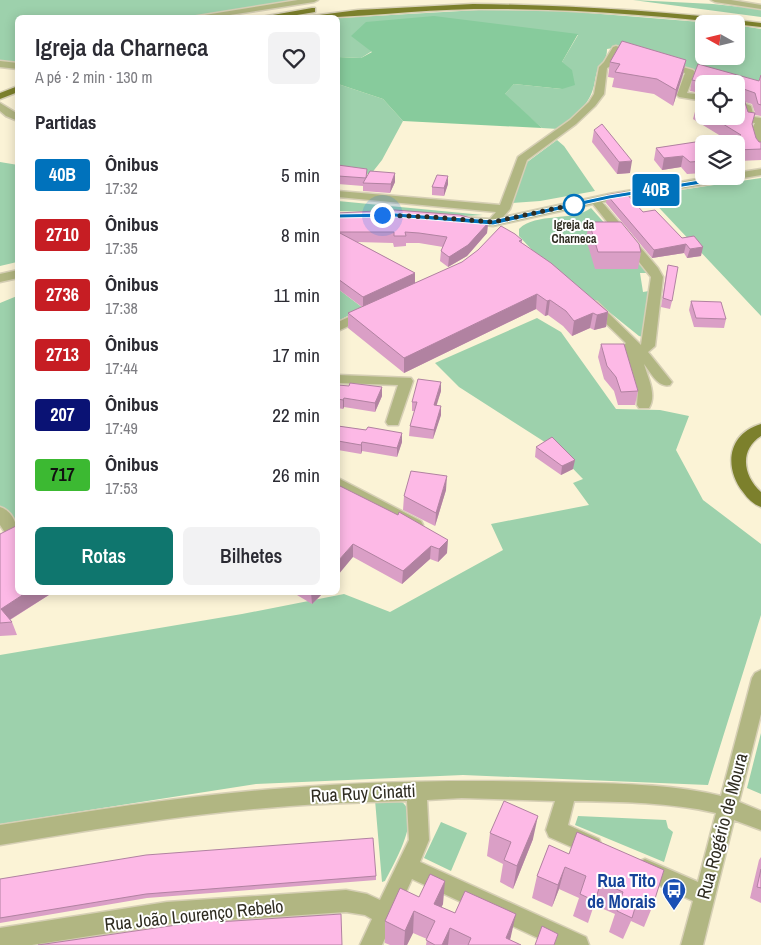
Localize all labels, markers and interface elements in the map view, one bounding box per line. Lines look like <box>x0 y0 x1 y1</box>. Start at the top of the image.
north arrow <box>695 15 745 65</box>
map controls <box>695 15 745 185</box>
text: Igreja da Charneca <box>35 31 208 63</box>
button: heart <box>268 32 320 84</box>
text: A pé · 2 min · 130 m <box>35 66 152 88</box>
button: locate <box>695 75 745 125</box>
text: Partidas <box>35 109 96 135</box>
button: layers <box>695 135 745 185</box>
text: Ônibus <box>105 151 159 177</box>
text: 40B <box>49 162 76 187</box>
text: 5 min <box>281 162 320 188</box>
line badge: 40B <box>627 174 685 206</box>
text: 17:32 <box>105 177 138 199</box>
text: 40B <box>642 177 670 202</box>
marker: Igreja da Charneca <box>563 194 585 216</box>
your location <box>370 203 395 228</box>
text: Ônibus <box>105 211 159 237</box>
place label: Igreja da Charneca <box>552 217 597 247</box>
text: 2710 <box>46 222 79 247</box>
text: 8 min <box>281 222 320 248</box>
text: 17:35 <box>105 237 138 259</box>
text: Ônibus <box>105 271 159 297</box>
text: 2736 <box>46 282 79 307</box>
text: 11 min <box>274 282 320 308</box>
text: 17:38 <box>105 297 138 319</box>
text: Ônibus <box>105 331 159 357</box>
text: 2713 <box>46 342 79 367</box>
text: 17 min <box>272 342 320 368</box>
text: 17:44 <box>105 357 138 379</box>
text: Ônibus <box>105 391 159 417</box>
text: 207 <box>50 402 75 427</box>
text: 22 min <box>272 402 320 428</box>
text: 17:49 <box>105 417 138 439</box>
text: Ônibus <box>105 451 159 477</box>
text: 717 <box>50 462 75 487</box>
text: 26 min <box>272 462 320 488</box>
text: 17:53 <box>105 477 138 499</box>
button: Rotas <box>35 527 173 585</box>
button: Bilhetes <box>183 527 320 585</box>
street label: Rua Rogério de Moura <box>690 750 754 902</box>
street label: Rua Ruy Cinatti <box>310 778 416 808</box>
place label: Rua Tito de Morais <box>587 868 656 914</box>
bus stop icon: Rua Tito de Morais <box>661 877 687 911</box>
street label: Rua João Lourenço Rebelo <box>103 893 285 937</box>

